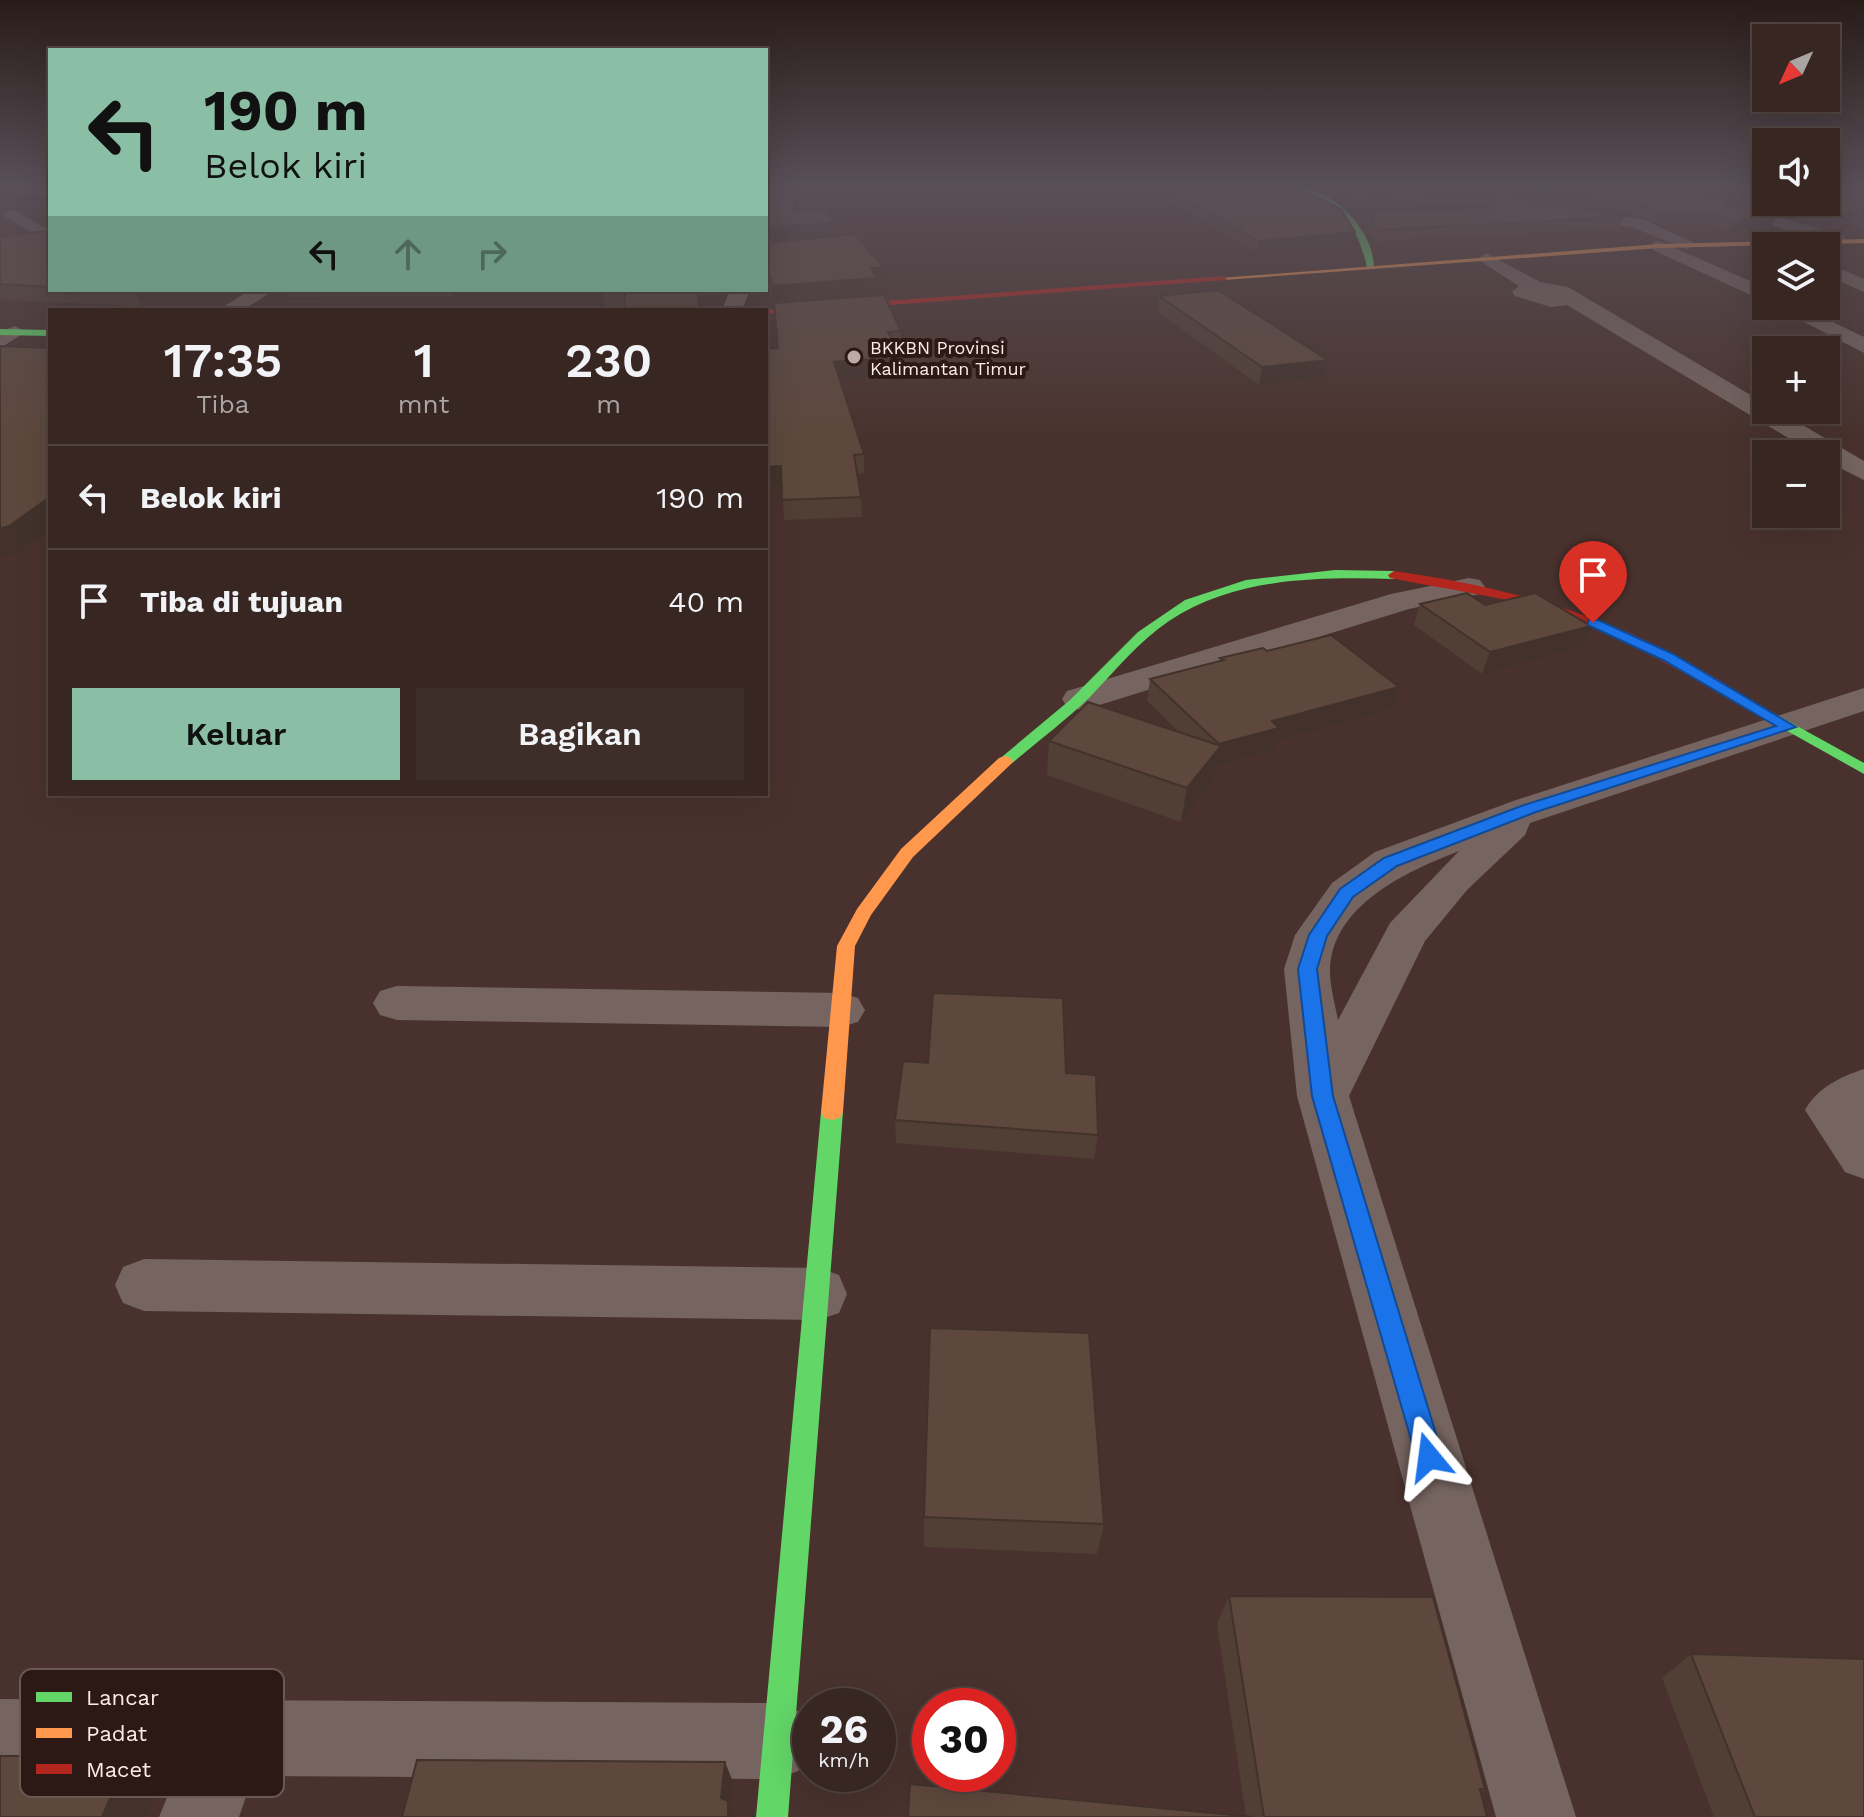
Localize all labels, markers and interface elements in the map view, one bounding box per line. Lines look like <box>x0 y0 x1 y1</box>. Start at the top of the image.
north arrow <box>1752 24 1840 112</box>
map controls <box>1752 24 1840 528</box>
text: 190 m <box>204 78 367 144</box>
icon: left <box>72 80 176 184</box>
button: sound <box>1752 128 1840 216</box>
text: Belok kiri <box>204 145 367 187</box>
icon: left <box>302 232 346 276</box>
icon: ahead <box>386 232 430 276</box>
icon: right <box>470 232 514 276</box>
button: layers <box>1752 232 1840 320</box>
text: 17:35 <box>164 332 282 389</box>
text: 1 <box>414 332 434 389</box>
text: 230 <box>565 332 652 389</box>
button: + <box>1752 336 1840 424</box>
place label: BKKBN Provinsi Kalimantan Timur <box>870 337 1026 379</box>
marker: BKKBN Provinsi Kalimantan Timur <box>845 348 863 366</box>
text: Tiba <box>196 389 250 419</box>
text: mnt <box>398 389 449 419</box>
text: m <box>596 389 621 419</box>
button: − <box>1752 440 1840 528</box>
icon: left <box>72 475 116 519</box>
text: Belok kiri <box>140 480 282 515</box>
text: 190 m <box>656 480 744 515</box>
pin <box>1559 541 1627 623</box>
icon: arrive <box>1571 553 1615 597</box>
icon: arrive <box>72 579 116 623</box>
text: Tiba di tujuan <box>140 584 343 619</box>
text: 40 m <box>668 584 744 619</box>
button: Keluar <box>72 688 400 780</box>
button: Bagikan <box>416 688 744 780</box>
position arrow <box>1387 1415 1471 1499</box>
legend <box>20 1669 284 1797</box>
text: Lancar <box>86 1685 159 1710</box>
speed limit sign: 30 <box>912 1688 1016 1792</box>
text: 26 <box>820 1706 868 1753</box>
text: Padat <box>86 1721 147 1746</box>
text: km/h <box>818 1748 870 1772</box>
text: Macet <box>86 1757 151 1782</box>

